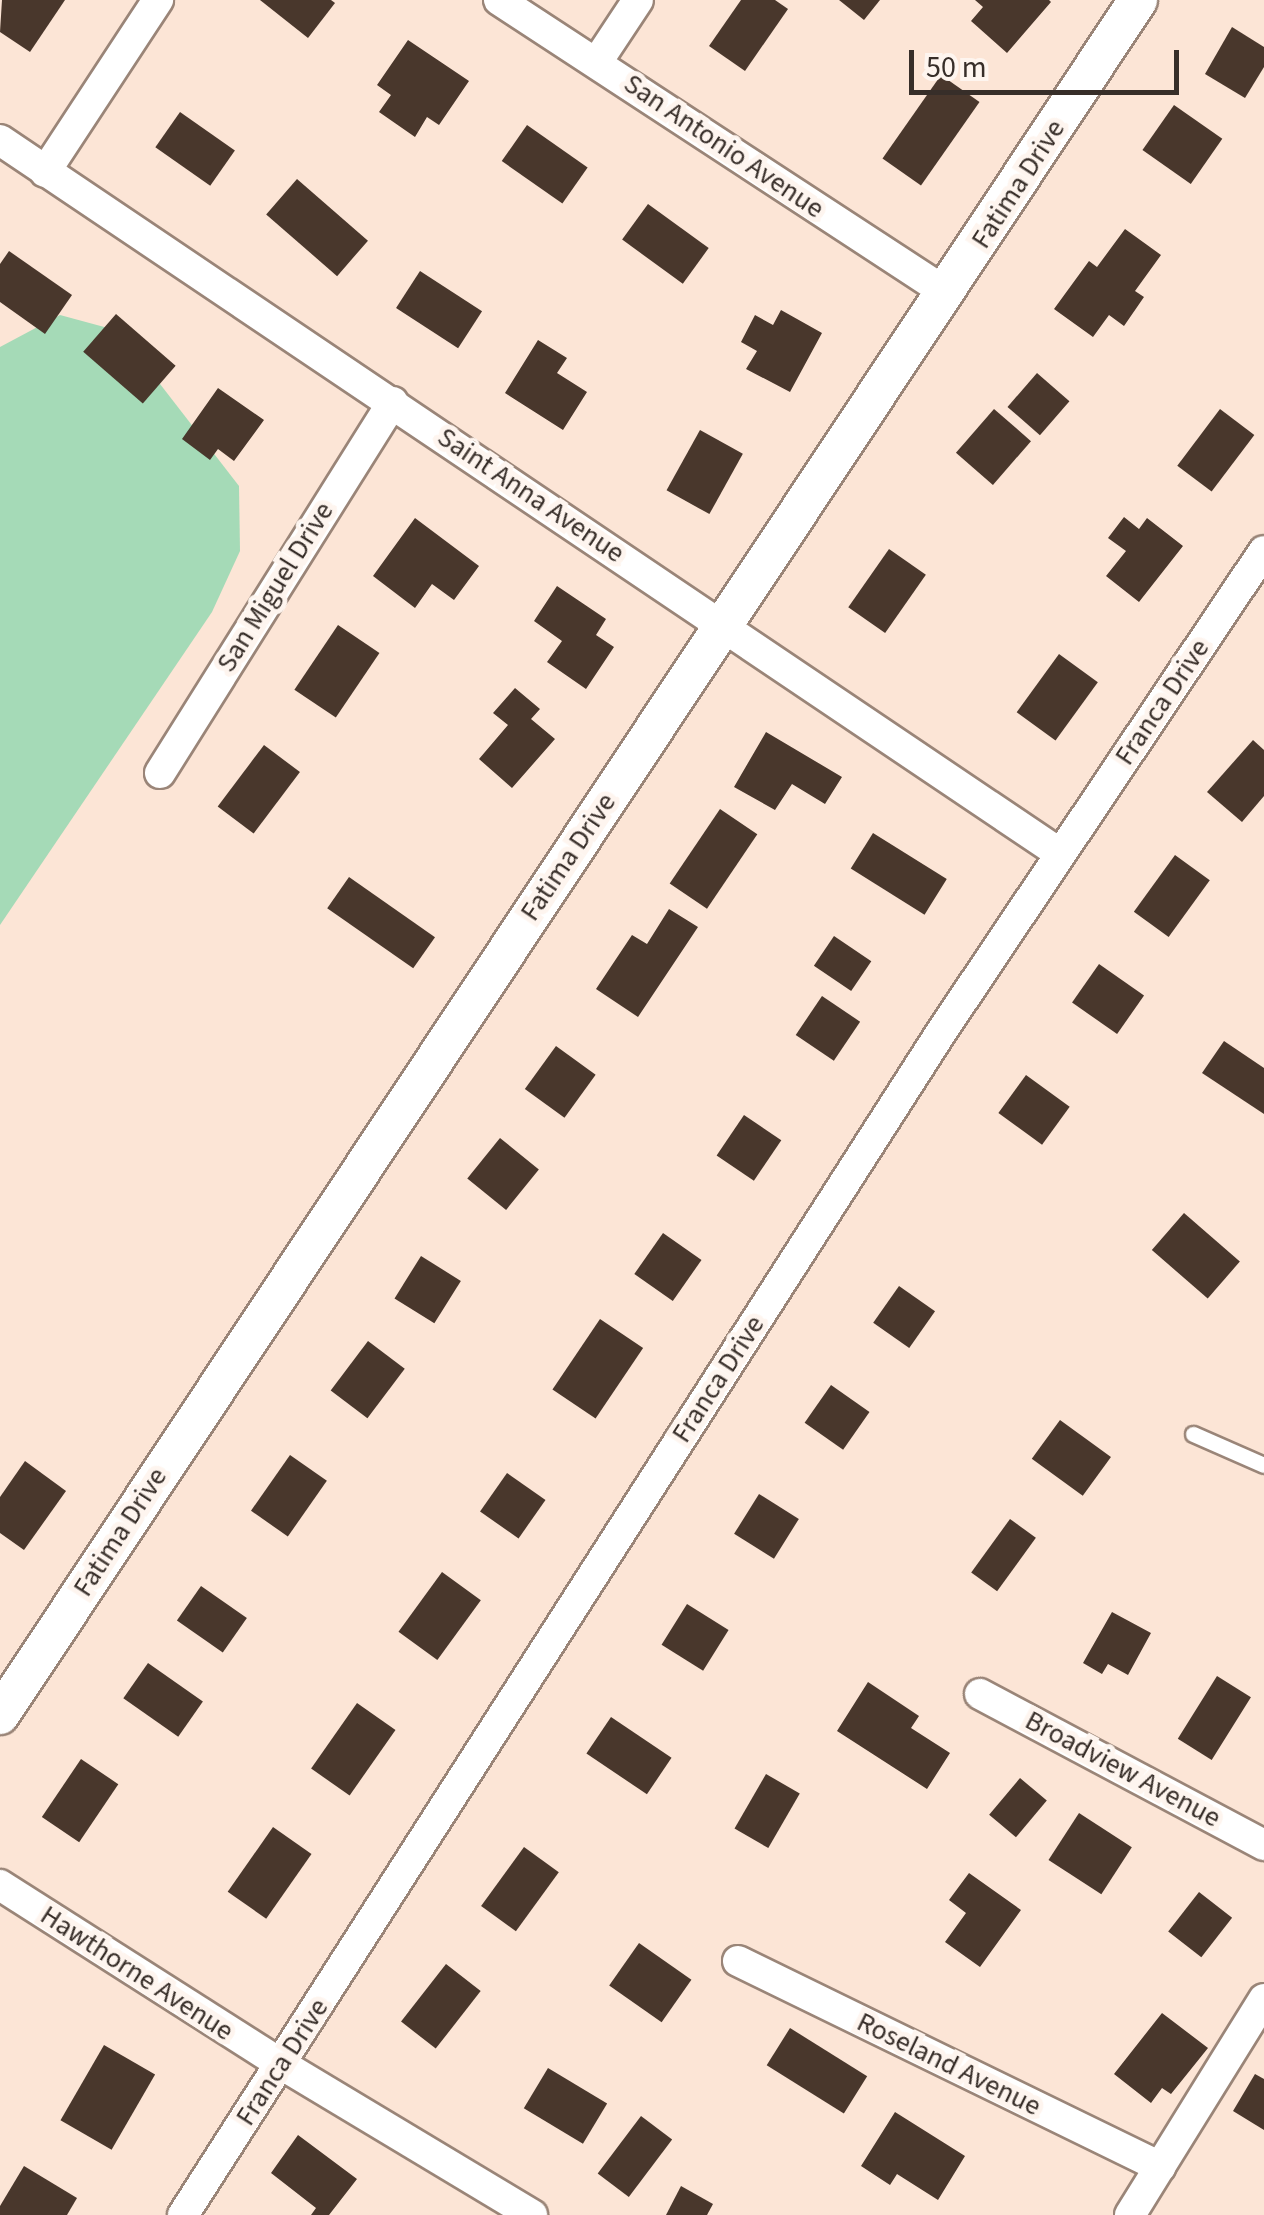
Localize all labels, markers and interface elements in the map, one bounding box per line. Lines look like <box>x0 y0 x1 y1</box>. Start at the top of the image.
scale bar <box>914 30 1184 92</box>
text: 50 m <box>926 46 987 89</box>
street label: San Antonio Avenue <box>618 67 830 225</box>
street label: Fatima Drive <box>964 113 1072 255</box>
street label: Saint Anna Avenue <box>431 420 631 570</box>
street label: San Miguel Drive <box>209 496 341 678</box>
street label: Franca Drive <box>1108 633 1216 771</box>
street label: Fatima Drive <box>513 787 623 927</box>
street label: Franca Drive <box>665 1309 771 1449</box>
street label: Fatima Drive <box>66 1461 174 1603</box>
street label: Broadview Avenue <box>1020 1703 1226 1835</box>
street label: Hawthorne Avenue <box>34 1898 240 2048</box>
street label: Franca Drive <box>229 1992 335 2132</box>
street label: Roseland Avenue <box>852 2005 1046 2123</box>

